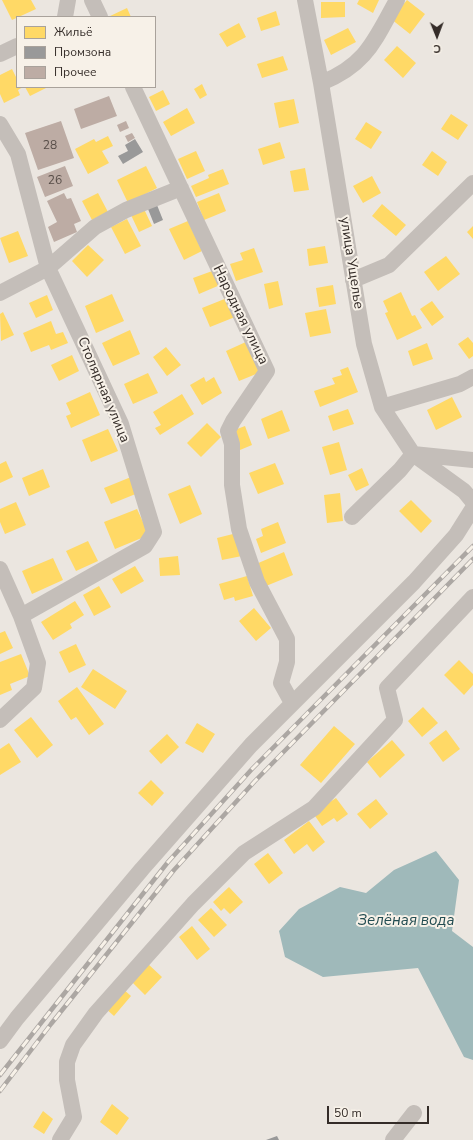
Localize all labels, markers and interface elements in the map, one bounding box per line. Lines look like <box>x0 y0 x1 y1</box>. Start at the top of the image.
legend <box>16 16 156 88</box>
north arrow <box>417 16 457 56</box>
text: Жильё <box>54 24 92 40</box>
text: С <box>433 41 441 56</box>
text: Промзона <box>54 44 111 60</box>
text: Прочее <box>54 64 97 80</box>
house number: 28 <box>43 139 57 153</box>
house number: 26 <box>48 174 62 188</box>
street label: улица Ущелье <box>335 216 367 310</box>
street label: Народная улица <box>209 262 271 368</box>
street label: Столярная улица <box>73 335 133 445</box>
water label: Зелёная вода <box>358 912 454 930</box>
scale bar <box>329 1098 431 1124</box>
text: 50 m <box>334 1105 362 1121</box>

